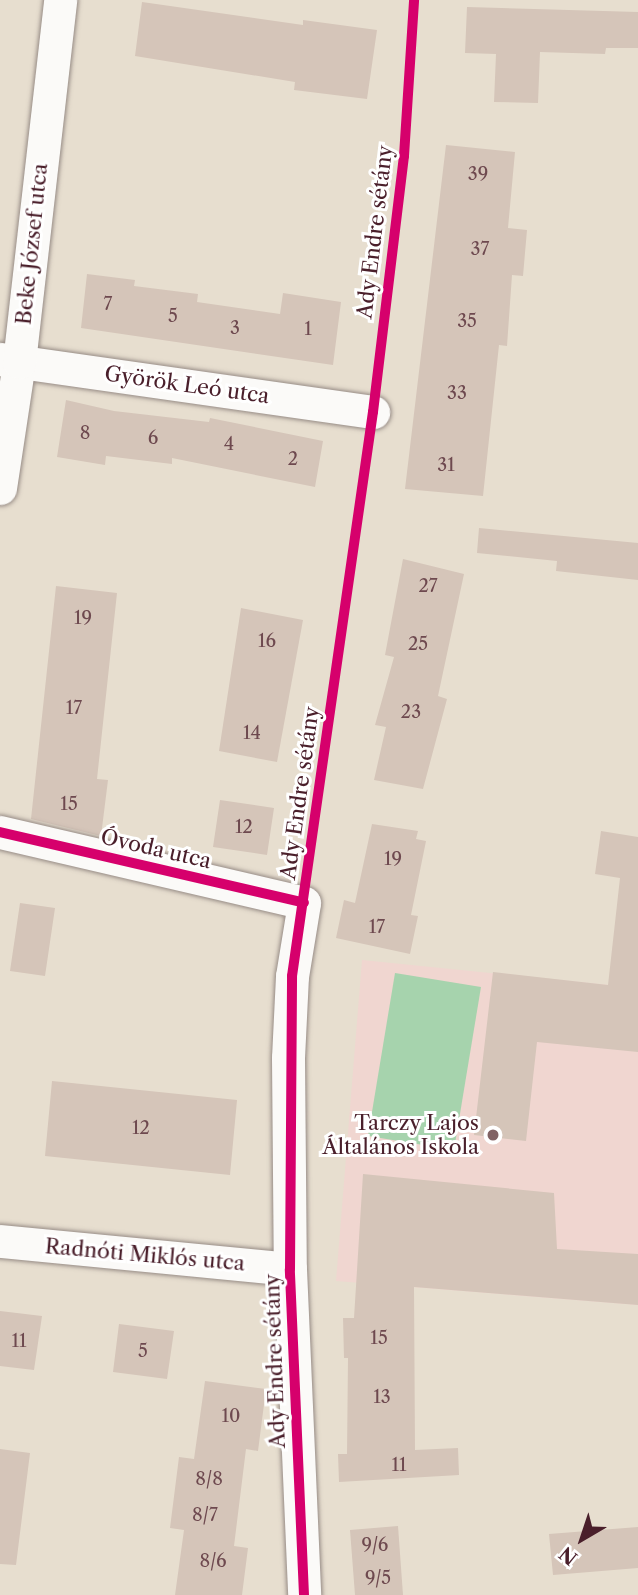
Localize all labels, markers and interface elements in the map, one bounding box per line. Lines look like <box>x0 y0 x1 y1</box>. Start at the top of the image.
street label: Ady Endre sétány <box>352 144 398 320</box>
street label: Beke József utca <box>11 162 53 326</box>
house number: 39 <box>468 163 488 185</box>
house number: 37 <box>471 238 489 260</box>
house number: 7 <box>104 293 112 315</box>
house number: 5 <box>168 305 178 327</box>
house number: 35 <box>457 310 477 332</box>
house number: 3 <box>230 317 240 339</box>
house number: 1 <box>304 318 312 340</box>
street label: Györök Leó utca <box>103 361 271 409</box>
house number: 33 <box>447 382 467 404</box>
house number: 8 <box>80 422 90 444</box>
house number: 6 <box>148 427 158 449</box>
house number: 4 <box>224 433 234 455</box>
house number: 2 <box>288 448 298 470</box>
house number: 31 <box>437 454 455 476</box>
house number: 27 <box>418 575 438 597</box>
house number: 19 <box>74 607 92 629</box>
house number: 16 <box>258 630 276 652</box>
house number: 25 <box>408 633 428 655</box>
house number: 17 <box>66 697 82 719</box>
house number: 23 <box>401 701 421 723</box>
street label: Ady Endre sétány <box>275 704 325 882</box>
house number: 14 <box>243 722 261 744</box>
house number: 15 <box>60 793 78 815</box>
house number: 12 <box>235 816 253 838</box>
street label: Óvoda utca <box>98 824 214 874</box>
house number: 19 <box>384 848 402 870</box>
house number: 17 <box>369 916 385 938</box>
place label: Tarczy Lajos Általános Iskola <box>322 1110 479 1160</box>
house number: 12 <box>132 1117 150 1139</box>
marker: Tarczy Lajos Általános Iskola <box>485 1127 501 1143</box>
street label: Radnóti Miklós utca <box>44 1234 246 1276</box>
street label: Ady Endre sétány <box>259 1273 291 1449</box>
house number: 15 <box>370 1327 388 1349</box>
house number: 11 <box>11 1330 27 1352</box>
house number: 5 <box>138 1340 148 1362</box>
house number: 13 <box>373 1386 391 1408</box>
house number: 10 <box>222 1405 240 1427</box>
house number: 11 <box>391 1454 407 1476</box>
house number: 8/8 <box>195 1468 223 1490</box>
house number: 8/7 <box>192 1504 218 1526</box>
north arrow <box>547 1504 617 1574</box>
house number: 9/6 <box>362 1534 388 1556</box>
text: N <box>555 1542 582 1570</box>
house number: 8/6 <box>199 1550 227 1572</box>
house number: 9/5 <box>365 1567 391 1589</box>

